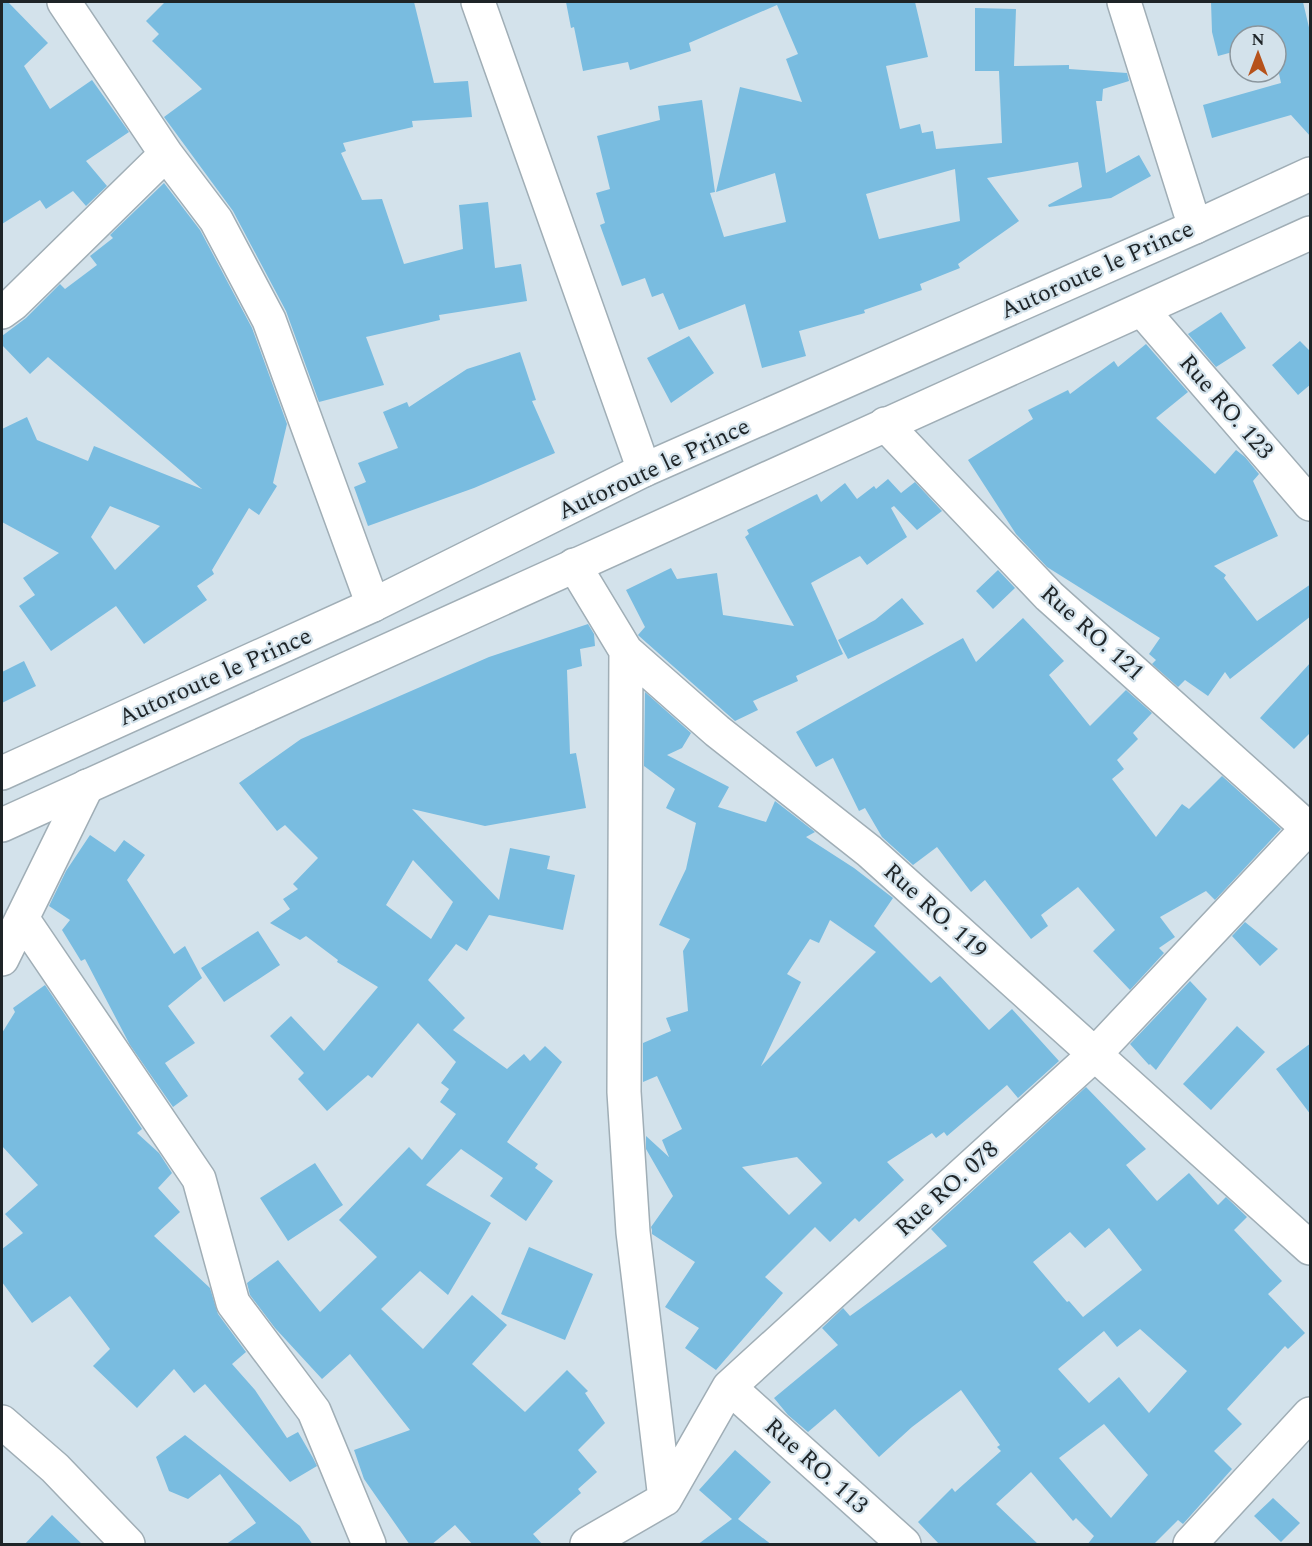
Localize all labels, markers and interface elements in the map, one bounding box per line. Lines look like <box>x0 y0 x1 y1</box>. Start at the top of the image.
north arrow <box>1228 24 1288 84</box>
text: N <box>1251 28 1265 52</box>
street label: Autoroute le Prince <box>994 211 1200 329</box>
street label: Rue RO. 123 <box>1170 346 1282 468</box>
street label: Autoroute le Prince <box>552 409 756 529</box>
street label: Rue RO. 121 <box>1032 576 1152 690</box>
street label: Autoroute le Prince <box>112 618 318 736</box>
street label: Rue RO. 119 <box>875 854 995 968</box>
street label: Rue RO. 078 <box>887 1132 1007 1246</box>
street label: Rue RO. 113 <box>756 1409 876 1523</box>

